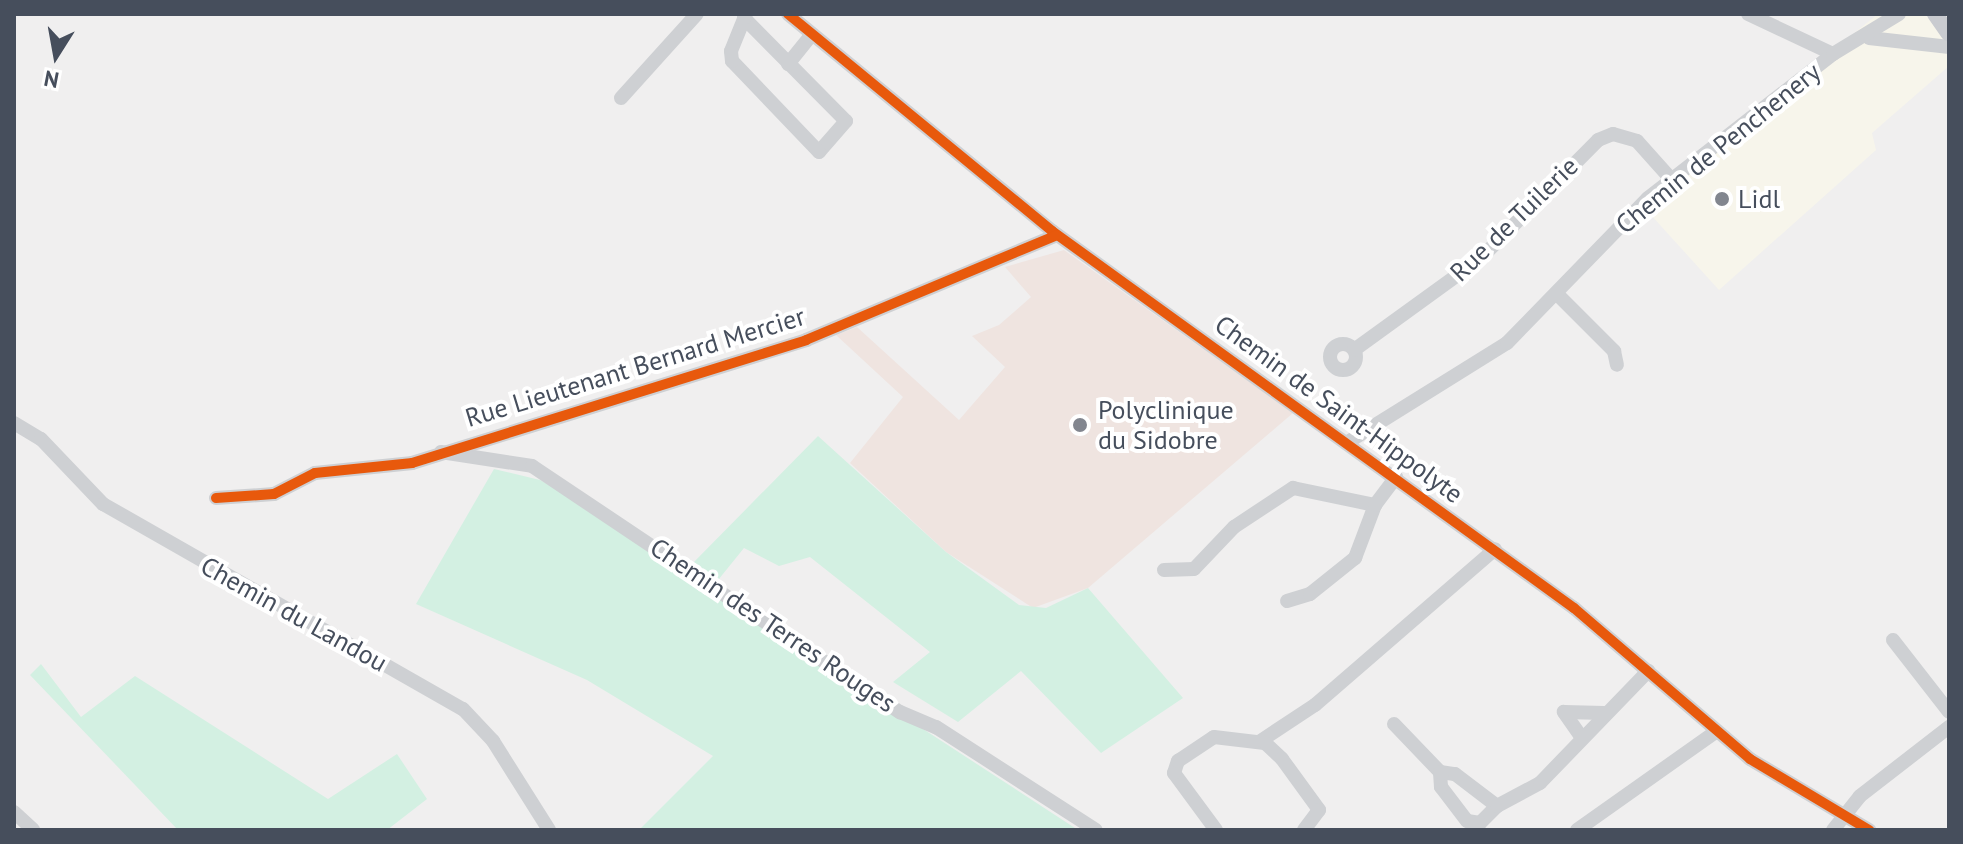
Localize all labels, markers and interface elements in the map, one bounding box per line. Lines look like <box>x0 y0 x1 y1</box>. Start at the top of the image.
north arrow <box>16 16 96 96</box>
street label: Chemin de Penchenery <box>1609 56 1827 240</box>
text: N <box>42 64 61 95</box>
street label: Rue de Tuilerie <box>1443 150 1585 288</box>
place label: Lidl <box>1738 183 1780 215</box>
marker: Lidl <box>1713 190 1731 208</box>
street label: Rue Lieutenant Bernard Mercier <box>462 300 808 434</box>
street label: Chemin de Saint-Hippolyte <box>1209 309 1469 509</box>
place label: Polyclinique du Sidobre <box>1098 394 1234 456</box>
marker: Polyclinique du Sidobre <box>1069 414 1091 436</box>
street label: Chemin des Terres Rouges <box>644 531 902 719</box>
street label: Chemin du Landou <box>195 550 393 678</box>

